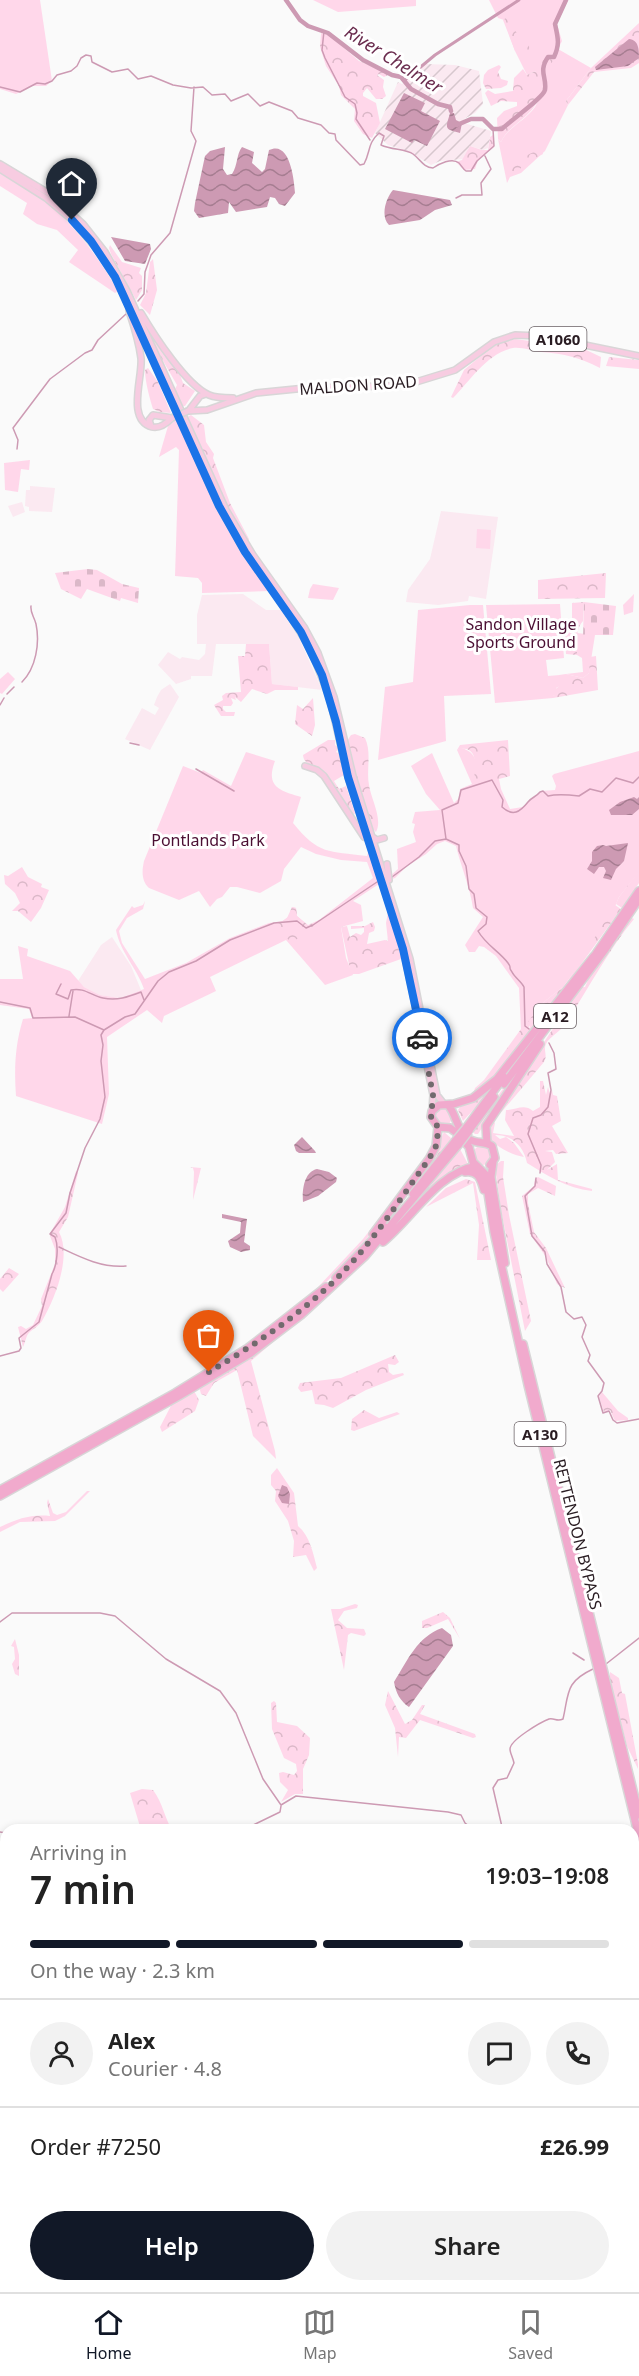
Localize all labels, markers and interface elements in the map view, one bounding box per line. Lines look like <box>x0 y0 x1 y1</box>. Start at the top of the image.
water label: River Chelmer <box>341 19 448 99</box>
pin <box>46 158 97 220</box>
icon: home <box>55 167 88 200</box>
road number: A1060 <box>530 327 586 351</box>
street label: MALDON ROAD <box>299 370 417 400</box>
park label: Sandon Village Sports Ground <box>465 613 577 653</box>
park label: Pontlands Park <box>151 829 265 851</box>
road number: A12 <box>534 1004 576 1028</box>
courier <box>392 1008 452 1068</box>
icon: car <box>406 1022 439 1055</box>
pin <box>183 1310 234 1372</box>
icon: bag <box>192 1319 225 1352</box>
road number: A130 <box>514 1422 566 1446</box>
street label: RETTENDON BYPASS <box>549 1456 607 1612</box>
text: Arriving in <box>30 1839 127 1866</box>
text: 19:03–19:08 <box>485 1860 609 1890</box>
text: 7 min <box>30 1862 136 1915</box>
text: On the way · 2.3 km <box>30 1957 215 1984</box>
button: person <box>30 2022 93 2085</box>
button: chat <box>468 2022 531 2085</box>
button: phone <box>546 2022 609 2085</box>
text: Alex <box>108 2025 155 2055</box>
text: Courier · 4.8 <box>108 2055 222 2082</box>
text: Order #7250 <box>30 2131 161 2161</box>
text: £26.99 <box>540 2131 609 2161</box>
button: Help <box>30 2211 314 2280</box>
button: Share <box>326 2211 609 2280</box>
tab: Home <box>86 2306 131 2364</box>
tab: Map <box>303 2306 337 2364</box>
tab: Saved <box>508 2306 553 2364</box>

